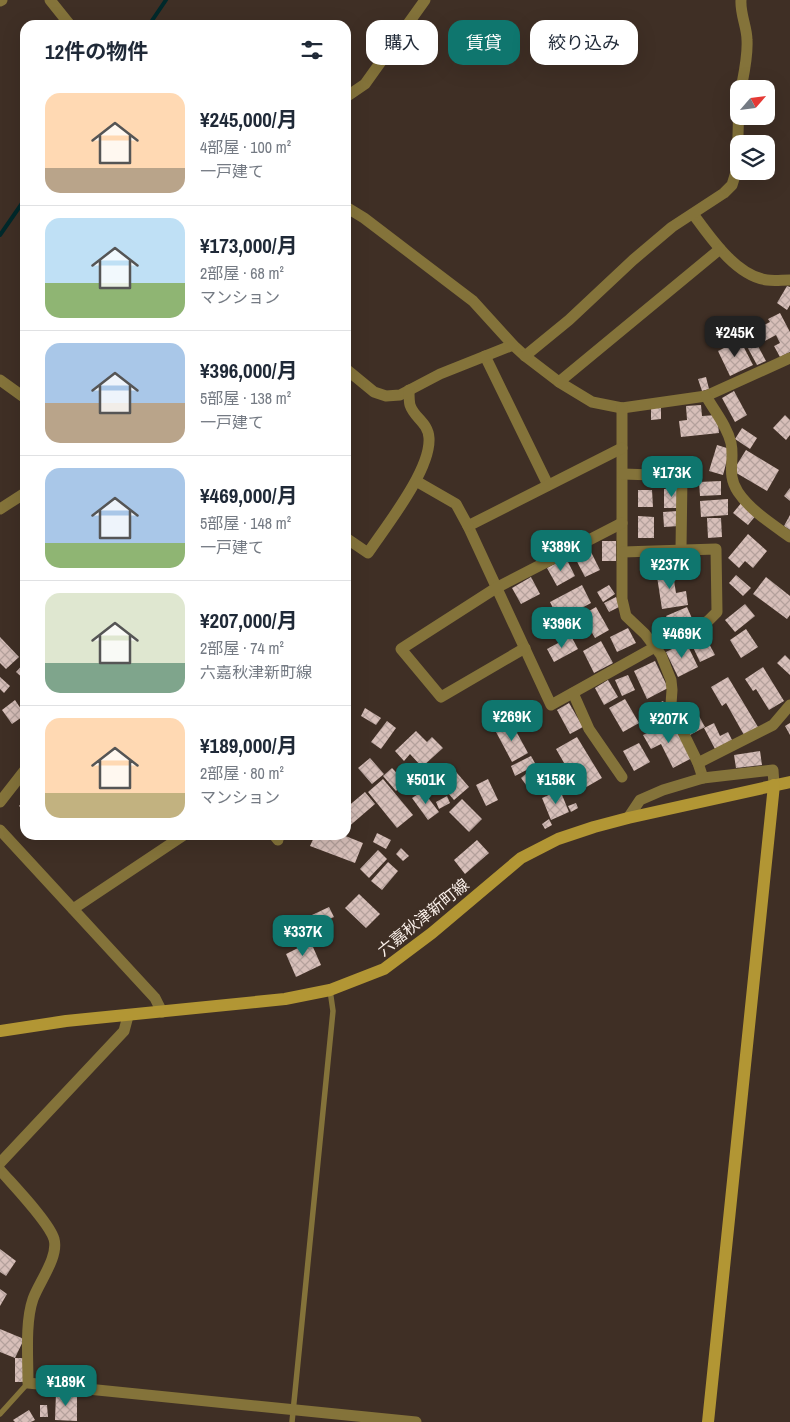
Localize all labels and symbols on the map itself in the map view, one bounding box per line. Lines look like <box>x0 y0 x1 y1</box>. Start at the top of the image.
north arrow <box>730 80 775 125</box>
pin: ¥245K <box>700 316 770 358</box>
pin: ¥173K <box>637 456 707 498</box>
pin: ¥389K <box>526 530 596 572</box>
pin: ¥237K <box>635 548 705 590</box>
pin: ¥396K <box>527 606 597 649</box>
pin: ¥469K <box>647 616 717 659</box>
pin: ¥269K <box>477 700 547 742</box>
pin: ¥207K <box>634 702 704 744</box>
pin: ¥501K <box>391 762 461 805</box>
pin: ¥158K <box>521 762 591 805</box>
street label: 六嘉秋津新町線 <box>373 873 473 961</box>
pin: ¥337K <box>268 914 338 957</box>
pin: ¥189K <box>31 1364 101 1407</box>

